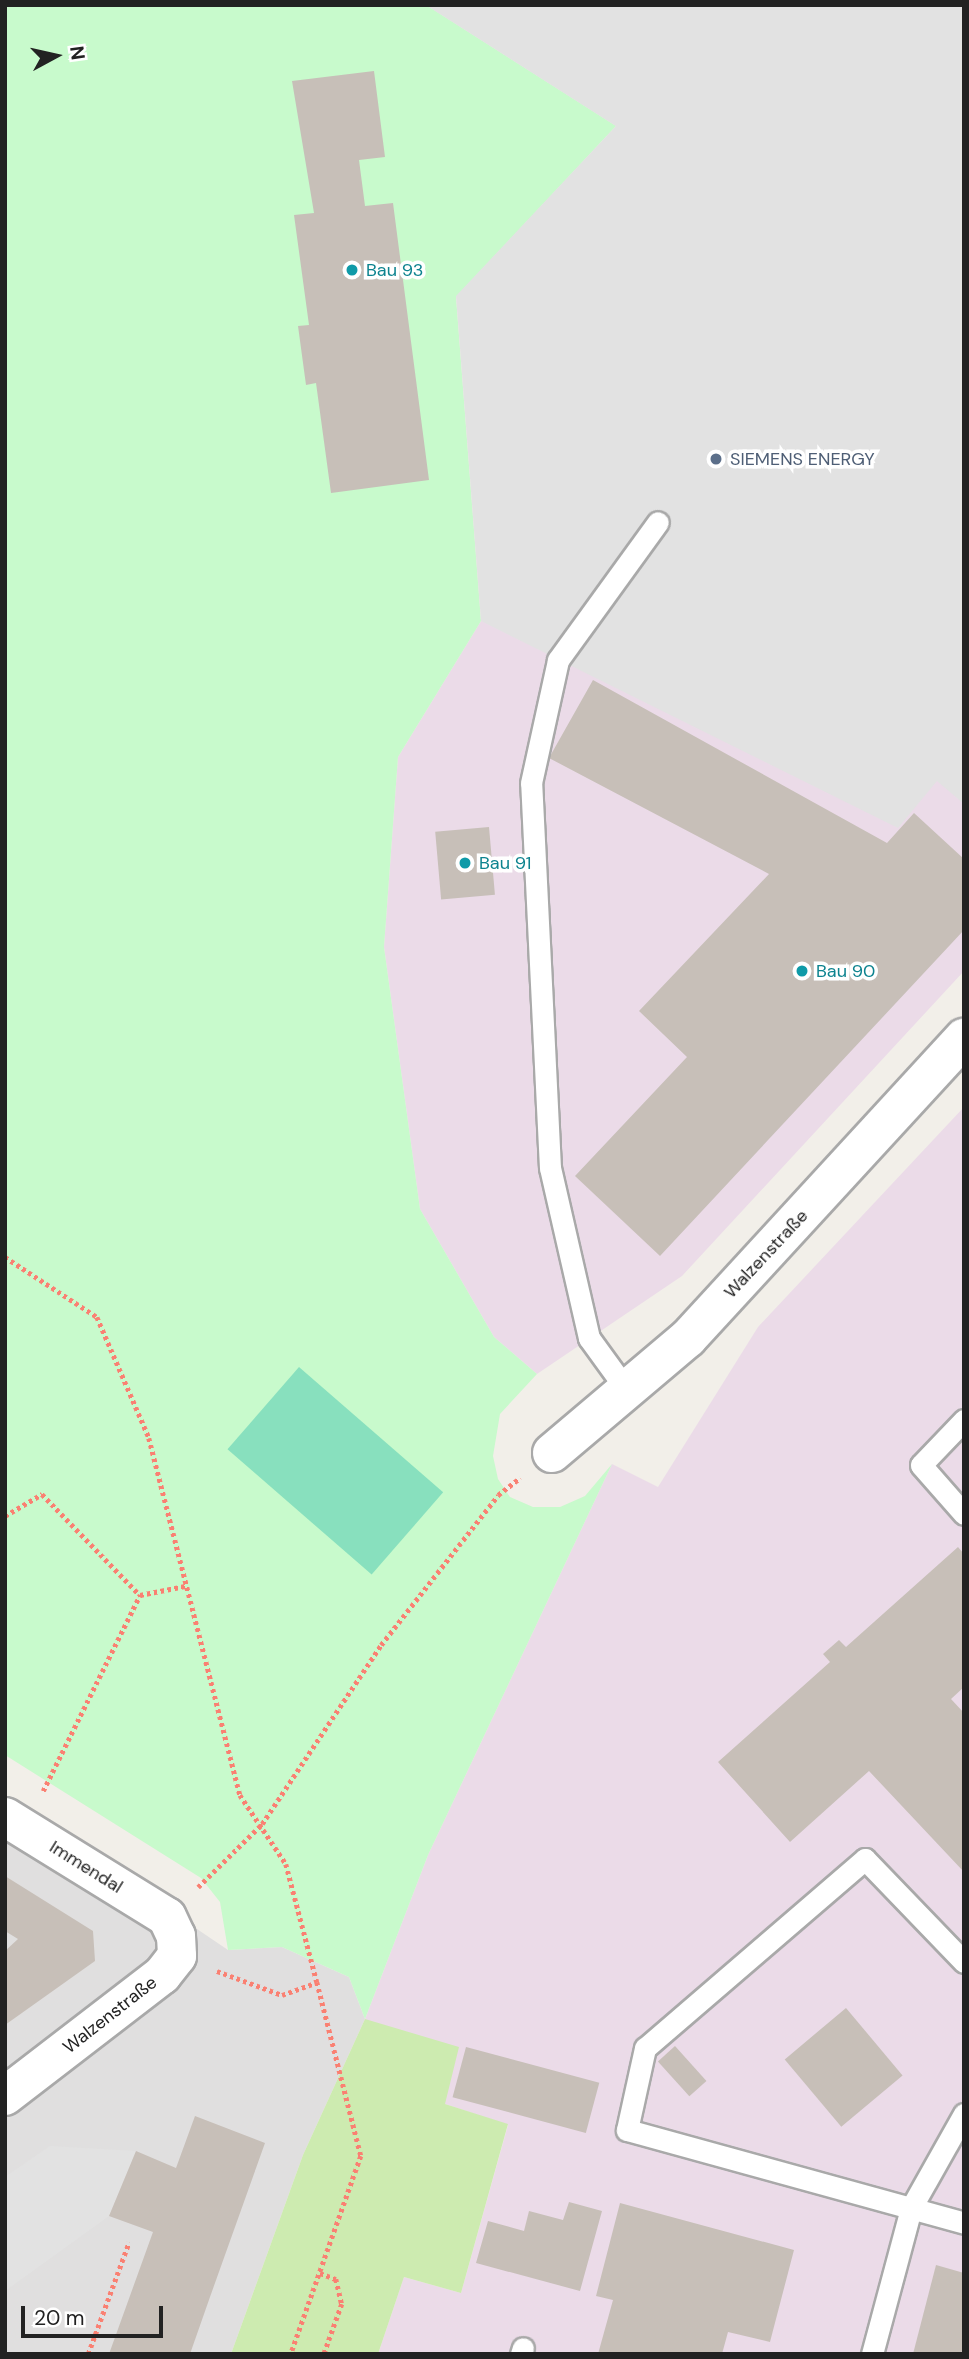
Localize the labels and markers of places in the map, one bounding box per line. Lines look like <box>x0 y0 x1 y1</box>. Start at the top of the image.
place label: Bau 93 <box>366 259 423 281</box>
marker: Bau 93 <box>344 262 360 278</box>
place label: SIEMENS ENERGY <box>730 448 875 470</box>
marker: SIEMENS ENERGY <box>708 451 724 467</box>
place label: Bau 91 <box>479 852 531 874</box>
marker: Bau 91 <box>457 855 473 871</box>
place label: Bau 90 <box>816 960 875 982</box>
marker: Bau 90 <box>794 963 810 979</box>

